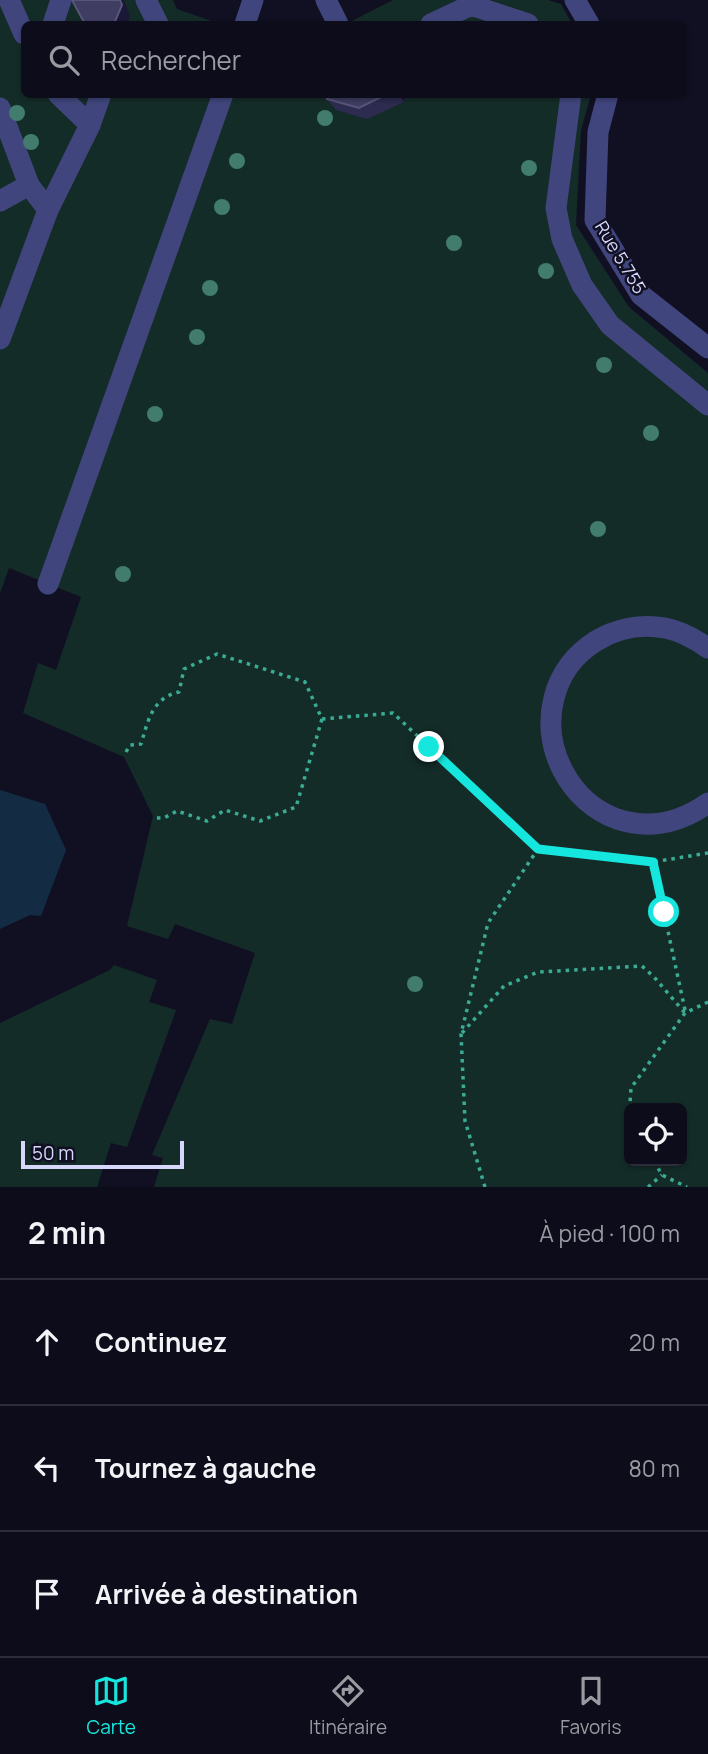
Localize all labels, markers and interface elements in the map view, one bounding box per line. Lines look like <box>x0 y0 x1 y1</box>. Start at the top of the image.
search box <box>21 21 687 98</box>
icon: search <box>45 41 83 79</box>
text: Rechercher <box>101 42 241 78</box>
street label: Rue 5.755 <box>590 216 652 298</box>
route end <box>413 731 444 762</box>
route start <box>648 896 679 927</box>
map controls <box>624 1103 687 1166</box>
button: locate <box>624 1103 687 1166</box>
scale bar <box>21 1138 184 1170</box>
text: 50 m <box>32 1140 74 1166</box>
text: 2 min <box>28 1212 106 1253</box>
text: À pied · 100 m <box>539 1217 680 1249</box>
icon: ahead <box>28 1323 66 1361</box>
text: Continuez <box>95 1324 227 1360</box>
text: 20 m <box>629 1326 680 1358</box>
icon: left <box>28 1449 66 1487</box>
text: Tournez à gauche <box>95 1450 316 1486</box>
text: 80 m <box>629 1452 680 1484</box>
icon: arrive <box>28 1575 66 1613</box>
text: Arrivée à destination <box>95 1576 358 1612</box>
tab: Carte <box>87 1672 136 1740</box>
tab: Itinéraire <box>309 1672 387 1740</box>
tab: Favoris <box>560 1672 621 1740</box>

